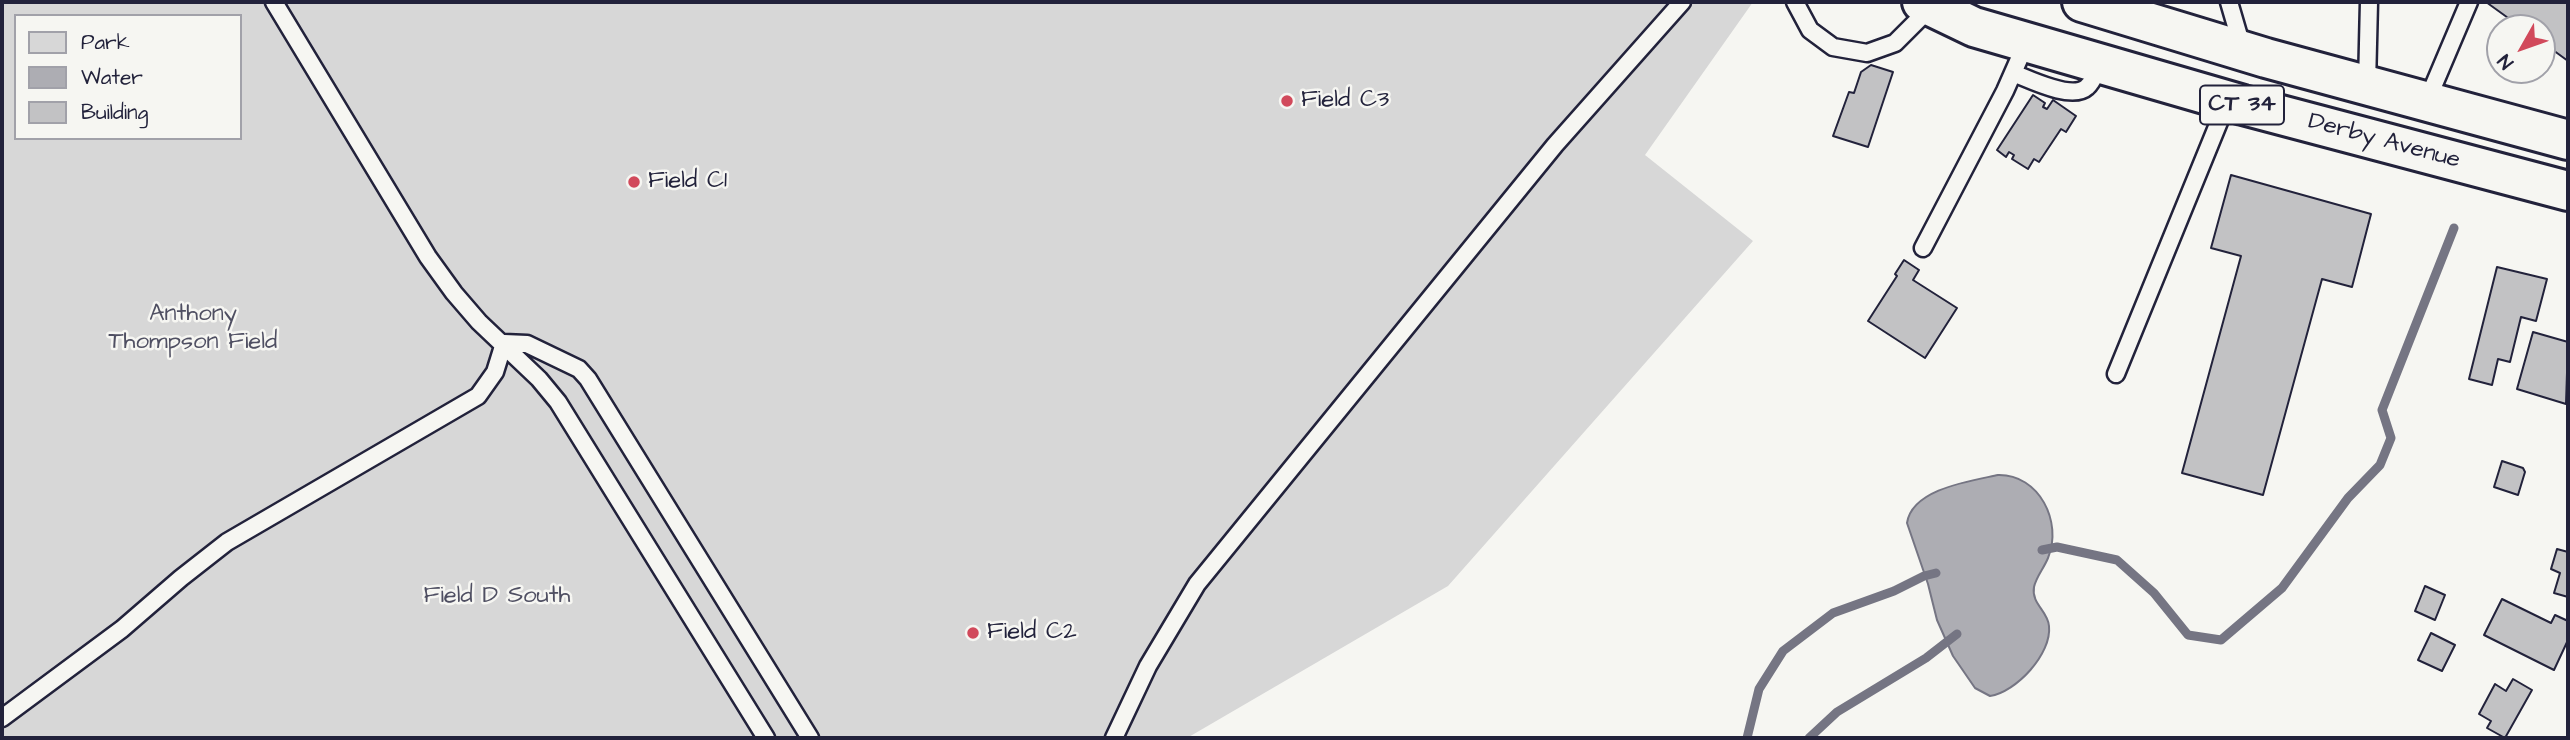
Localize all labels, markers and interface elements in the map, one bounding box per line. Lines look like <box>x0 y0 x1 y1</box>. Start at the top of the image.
legend <box>14 14 242 140</box>
north arrow <box>2486 14 2556 84</box>
text: Park <box>81 28 130 57</box>
text: N <box>2492 48 2520 75</box>
text: Water <box>81 63 143 92</box>
road number: CT 34 <box>2200 86 2284 124</box>
place label: Field C3 <box>1301 87 1389 115</box>
marker: Field C3 <box>1279 93 1295 109</box>
text: Building <box>81 98 148 127</box>
street label: Derby Avenue <box>2305 108 2463 176</box>
place label: Field C1 <box>648 168 727 196</box>
marker: Field C1 <box>626 174 642 190</box>
park label: Anthony Thompson Field <box>109 301 277 357</box>
park label: Field D South <box>424 583 570 611</box>
place label: Field C2 <box>987 619 1077 647</box>
marker: Field C2 <box>965 625 981 641</box>

